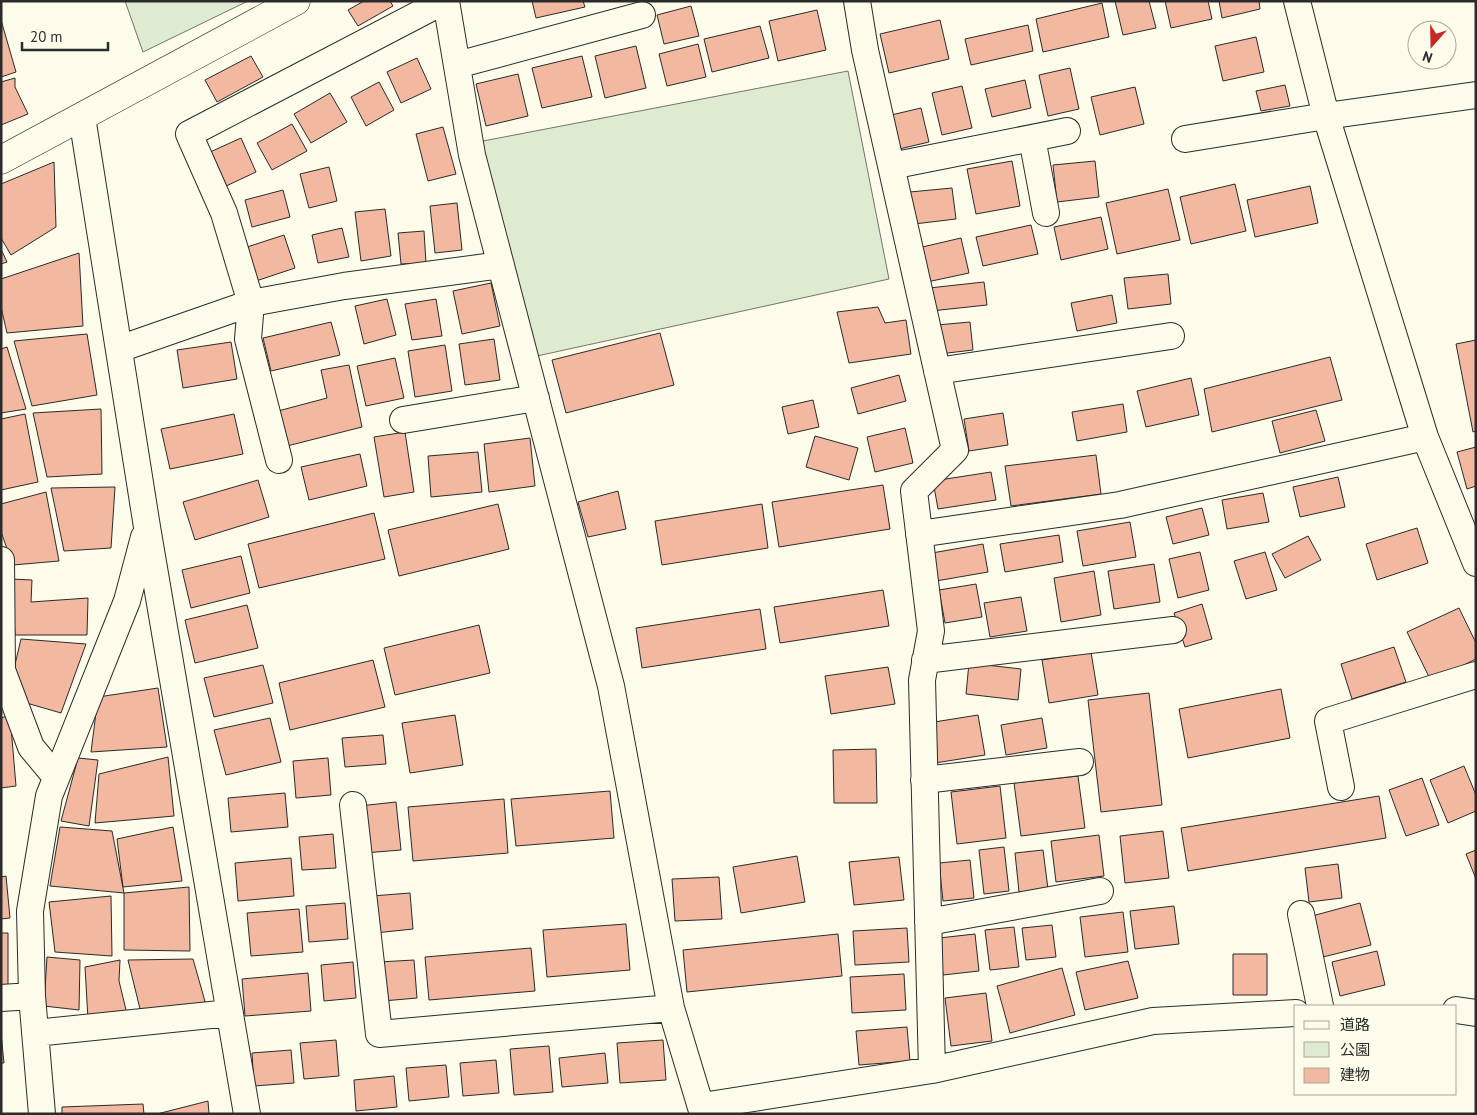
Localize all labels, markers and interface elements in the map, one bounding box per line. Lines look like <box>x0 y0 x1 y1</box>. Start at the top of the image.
scale bar <box>22 20 109 52</box>
north arrow <box>1407 20 1457 70</box>
text: 20 m <box>30 27 63 46</box>
text: N <box>1420 47 1435 67</box>
legend <box>1294 1005 1457 1095</box>
text: 道路 <box>1340 1015 1370 1034</box>
text: 公園 <box>1340 1040 1370 1059</box>
text: 建物 <box>1340 1065 1370 1084</box>

